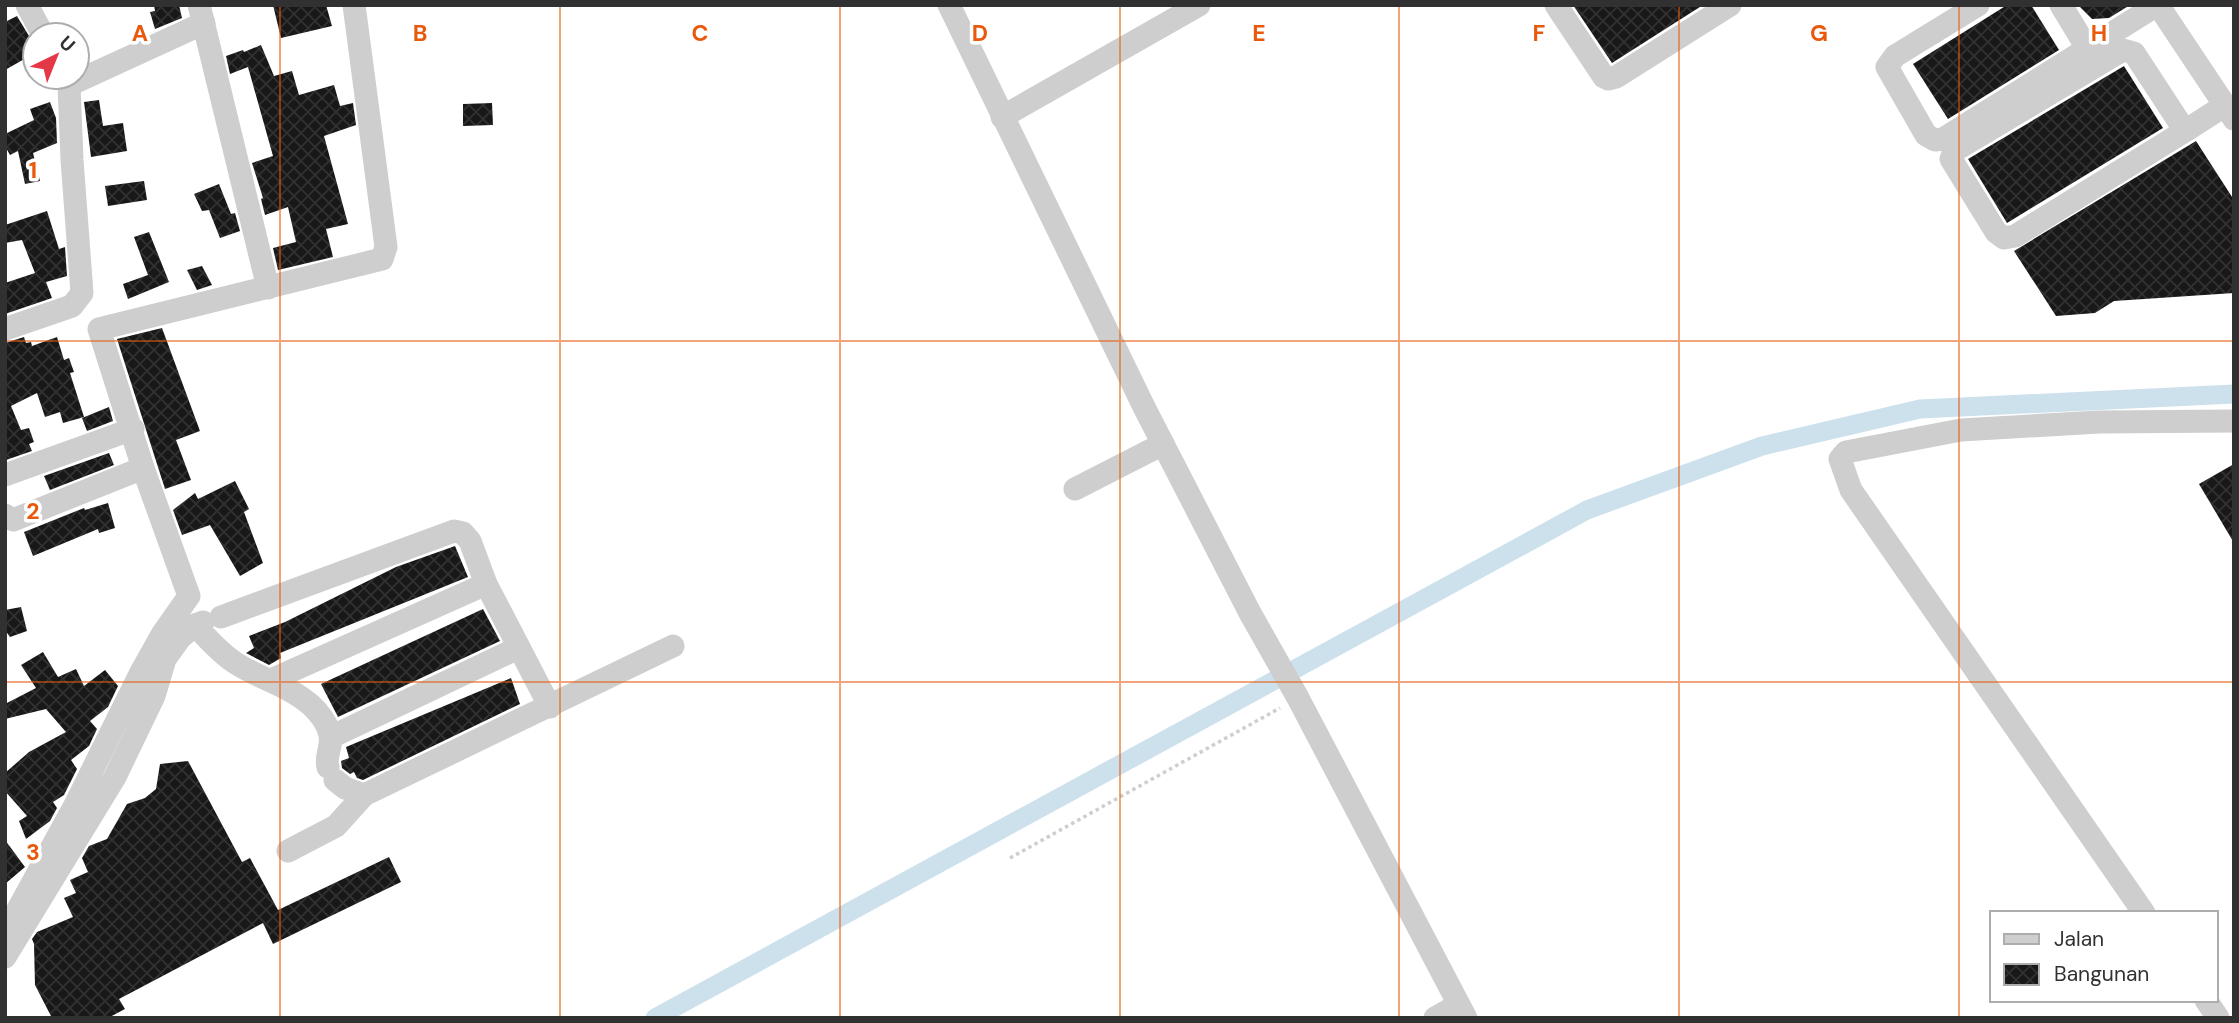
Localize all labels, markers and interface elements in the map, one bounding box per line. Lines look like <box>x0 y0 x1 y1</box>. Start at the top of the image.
text: A <box>132 18 148 48</box>
text: B <box>413 18 427 48</box>
text: C <box>692 18 708 48</box>
text: D <box>972 18 988 48</box>
text: E <box>1252 18 1266 48</box>
text: F <box>1533 18 1546 48</box>
text: G <box>1810 18 1828 48</box>
text: H <box>2091 18 2107 48</box>
north arrow <box>21 21 91 91</box>
text: U <box>54 30 81 58</box>
text: 1 <box>29 155 37 185</box>
text: 2 <box>26 496 40 526</box>
text: 3 <box>26 837 40 867</box>
legend <box>1990 911 2218 1002</box>
text: Jalan <box>2054 925 2104 953</box>
text: Bangunan <box>2054 960 2149 988</box>

